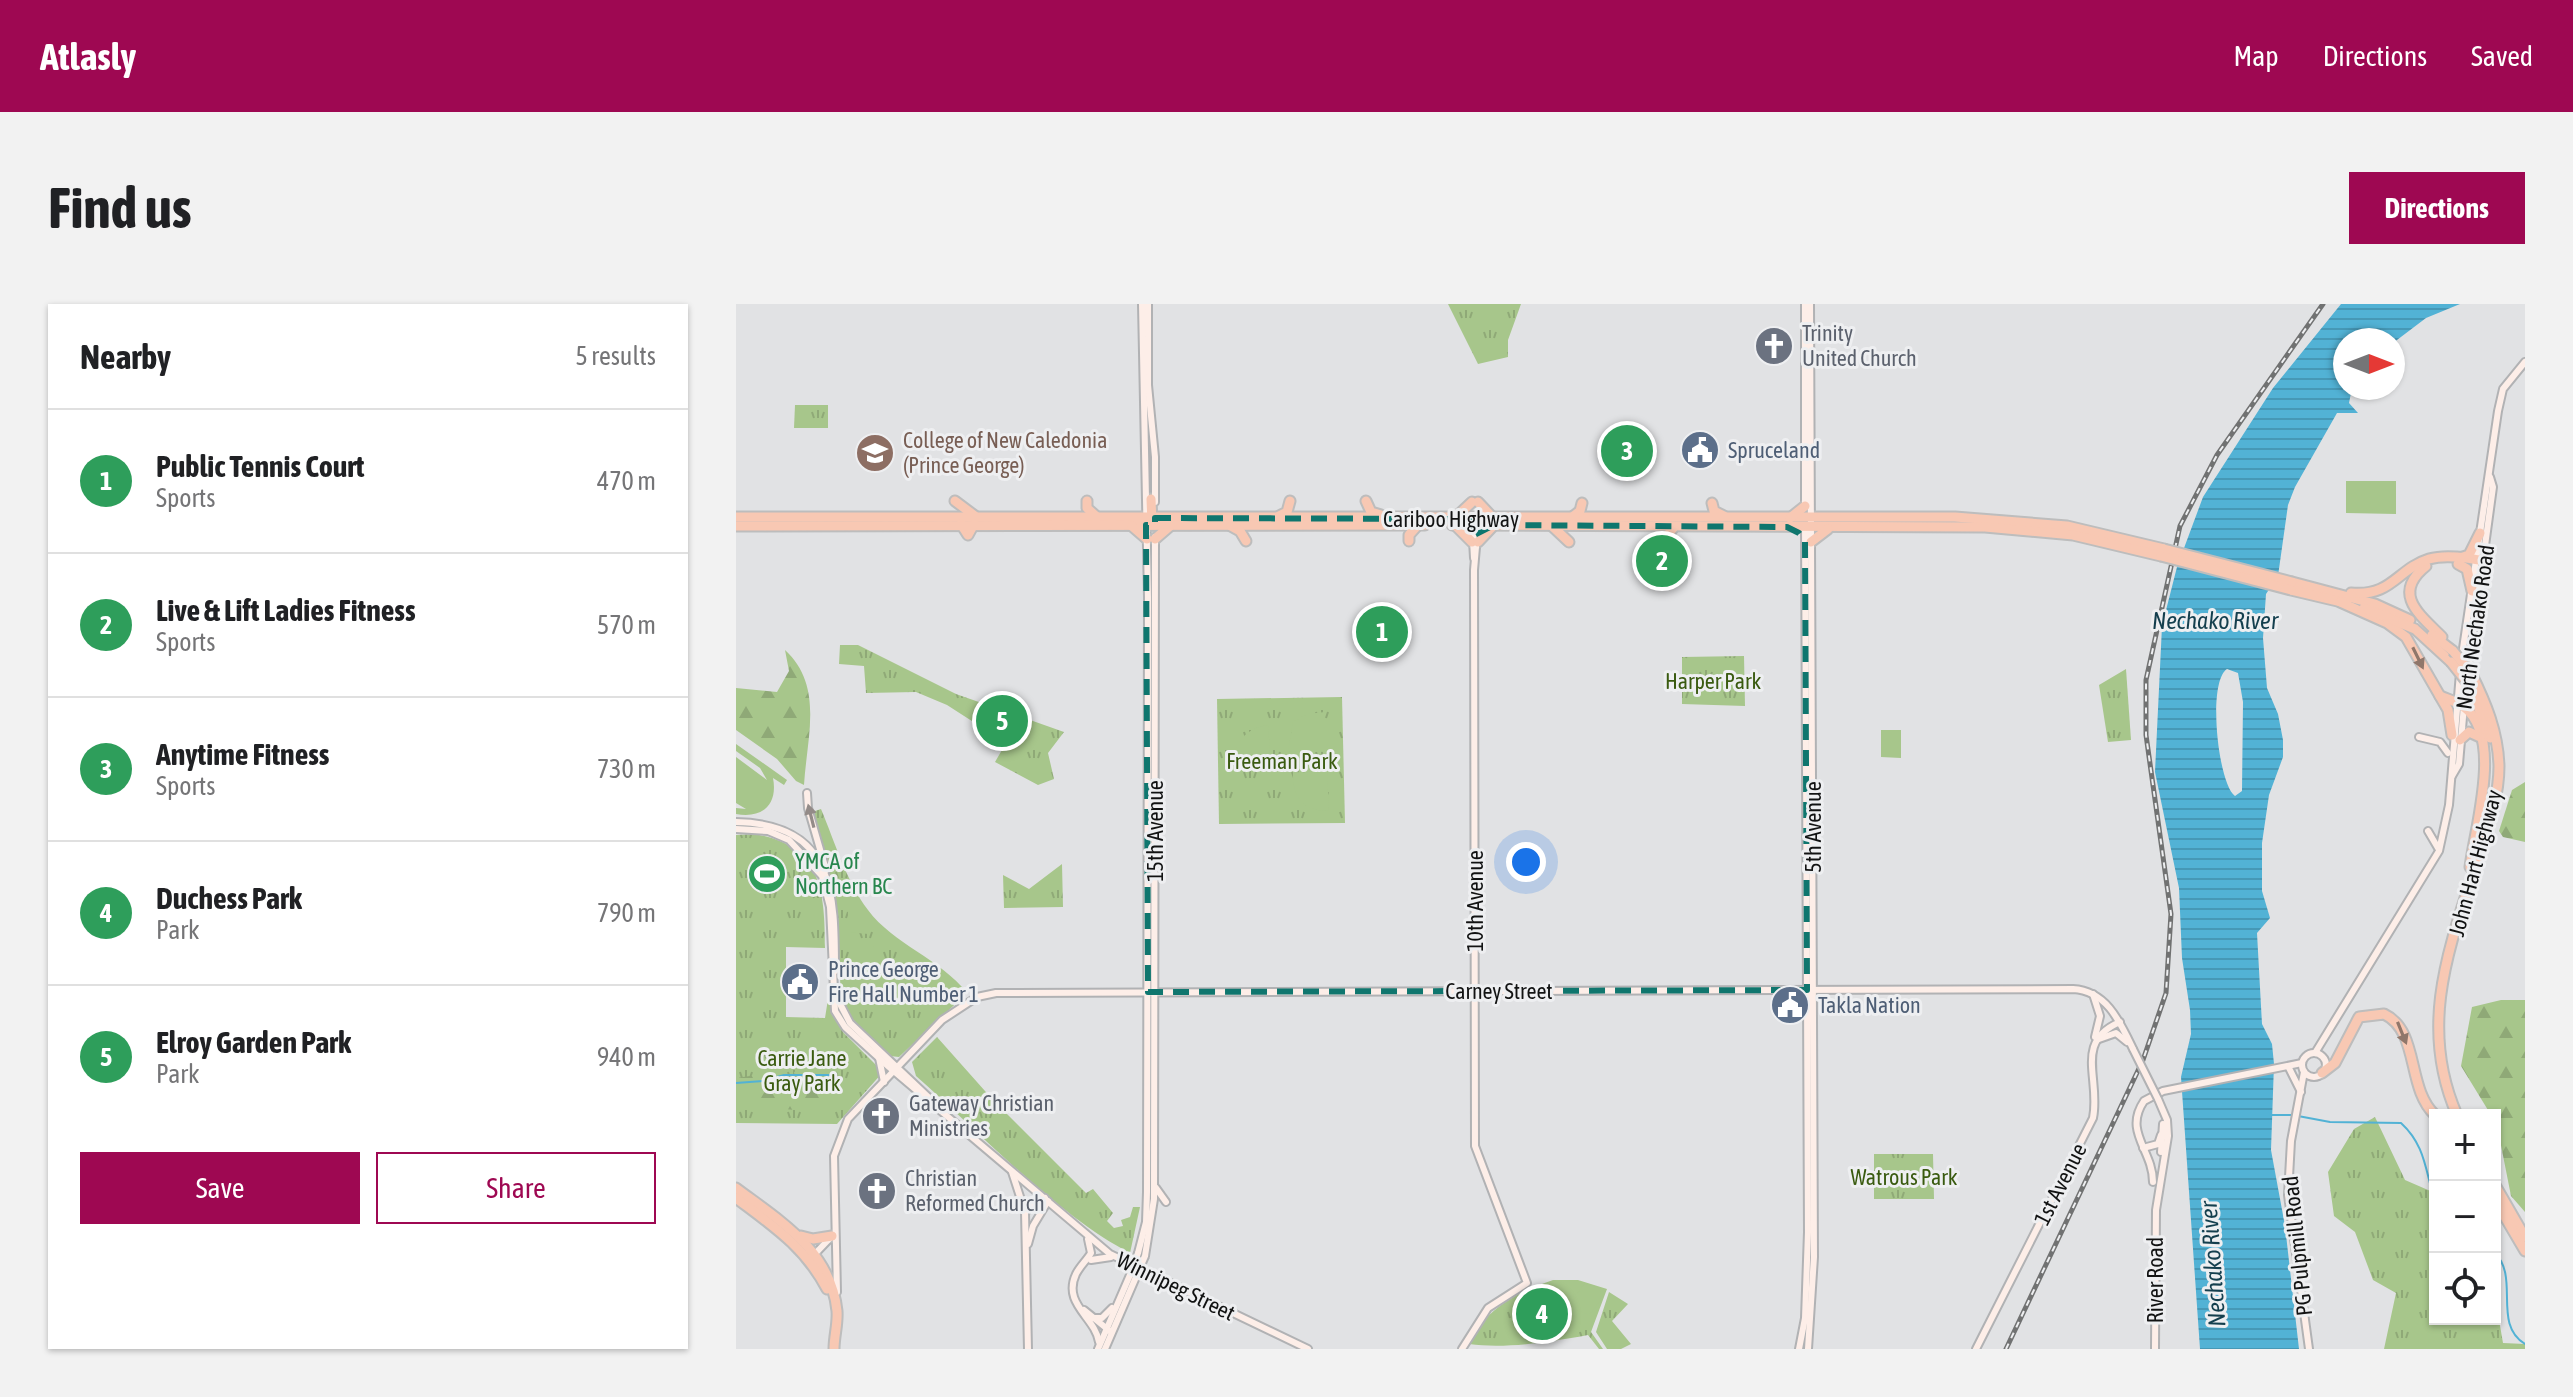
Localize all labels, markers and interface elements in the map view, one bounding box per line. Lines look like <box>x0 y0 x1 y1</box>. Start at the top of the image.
text: Atlasly <box>40 35 136 78</box>
text: Map <box>2234 40 2279 72</box>
text: Directions <box>2323 40 2427 72</box>
text: Saved <box>2471 40 2533 72</box>
button: Directions <box>2349 172 2525 244</box>
text: Find us <box>48 176 192 240</box>
place label: Trinity United Church <box>1802 320 1917 371</box>
church icon: Trinity United Church <box>1753 325 1795 367</box>
north arrow <box>2333 328 2405 400</box>
text: Nearby <box>80 337 171 376</box>
text: 5 results <box>575 341 656 371</box>
pin: 3 <box>1601 421 1653 481</box>
place label: College of New Caledonia (Prince George) <box>903 427 1107 478</box>
public building icon: Spruceland <box>1679 429 1721 471</box>
school or university icon: College of New Caledonia (Prince George) <box>854 432 896 474</box>
place label: Spruceland <box>1728 437 1820 463</box>
text: Public Tennis Court <box>156 449 364 483</box>
text: 1 <box>100 466 112 496</box>
text: 470 m <box>597 466 656 496</box>
text: Sports <box>156 483 216 513</box>
street label: Cariboo Highway <box>1383 506 1519 532</box>
pin: 2 <box>1636 531 1688 591</box>
street label: North Nechako Road <box>2451 543 2499 711</box>
text: Live & Lift Ladies Fitness <box>156 593 416 627</box>
pin: 1 <box>1356 602 1408 662</box>
water label: Nechako River <box>2152 607 2279 634</box>
text: 2 <box>100 610 112 640</box>
text: 570 m <box>597 610 656 640</box>
text: Sports <box>156 627 216 657</box>
one-way arrow <box>2411 646 2425 669</box>
park label: Harper Park <box>1665 668 1761 694</box>
pin: 5 <box>976 691 1028 751</box>
text: Anytime Fitness <box>156 737 329 771</box>
park label: Freeman Park <box>1226 748 1338 774</box>
text: 3 <box>100 754 112 784</box>
text: 730 m <box>597 754 656 784</box>
text: Sports <box>156 771 216 801</box>
street label: 15th Avenue <box>1142 780 1168 882</box>
street label: 5th Avenue <box>1800 781 1826 873</box>
street label: John Hart Highway <box>2443 787 2507 939</box>
one-way arrow <box>805 804 817 829</box>
your location <box>1506 842 1546 882</box>
place label: YMCA of Northern BC <box>795 848 892 899</box>
street label: 10th Avenue <box>1462 850 1488 952</box>
sports icon: YMCA of Northern BC <box>746 853 788 895</box>
text: Duchess Park <box>156 881 302 915</box>
text: 4 <box>100 898 112 928</box>
text: 790 m <box>597 898 656 928</box>
text: Park <box>156 915 199 945</box>
place label: Prince George Fire Hall Number 1 <box>828 956 979 1007</box>
public building icon: Prince George Fire Hall Number 1 <box>779 961 821 1003</box>
street label: Carney Street <box>1445 978 1553 1004</box>
public building icon: Takla Nation <box>1769 984 1811 1026</box>
place label: Takla Nation <box>1818 992 1921 1018</box>
one-way arrow <box>2396 1022 2409 1046</box>
text: Elroy Garden Park <box>156 1025 351 1059</box>
text: 5 <box>100 1042 112 1072</box>
text: 940 m <box>597 1042 656 1072</box>
park label: Carrie Jane Gray Park <box>757 1045 847 1096</box>
text: Park <box>156 1059 199 1089</box>
place label: Gateway Christian Ministries <box>909 1090 1054 1141</box>
church icon: Gateway Christian Ministries <box>860 1095 902 1137</box>
map controls <box>2429 1109 2501 1325</box>
button: + <box>2429 1109 2501 1181</box>
street label: 1st Avenue <box>2028 1139 2092 1229</box>
button: Save <box>80 1152 360 1224</box>
button: Share <box>376 1152 656 1224</box>
park label: Watrous Park <box>1851 1164 1958 1190</box>
place label: Christian Reformed Church <box>905 1165 1045 1216</box>
church icon: Christian Reformed Church <box>856 1170 898 1212</box>
street label: PG Pulpmill Road <box>2277 1175 2317 1317</box>
button: − <box>2429 1181 2501 1253</box>
water label: Nechako River <box>2195 1199 2230 1328</box>
street label: River Road <box>2142 1237 2168 1323</box>
street label: Winnipeg Street <box>1113 1246 1239 1326</box>
button: locate <box>2429 1253 2501 1325</box>
pin: 4 <box>1516 1284 1568 1344</box>

